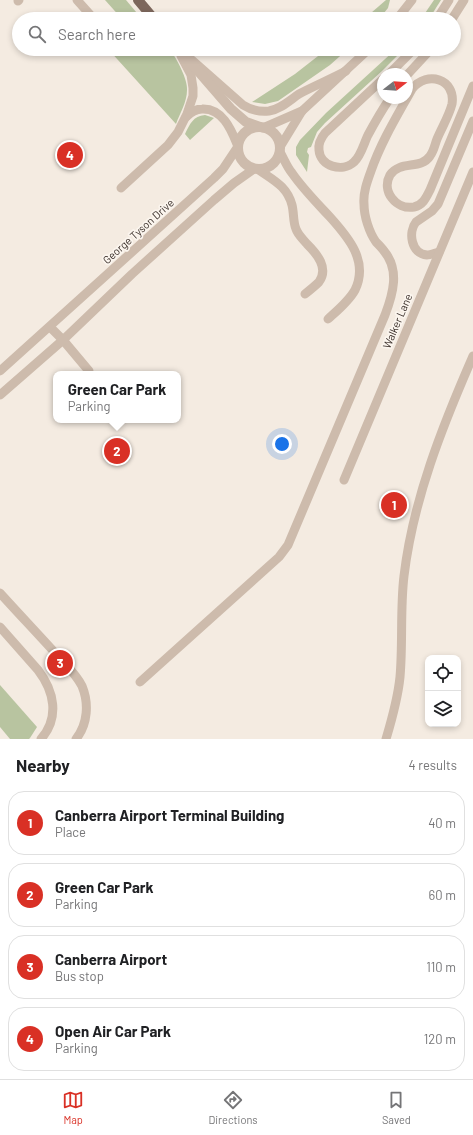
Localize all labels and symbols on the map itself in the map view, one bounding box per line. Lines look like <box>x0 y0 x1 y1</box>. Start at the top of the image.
north arrow <box>377 68 413 104</box>
pin: 4 <box>57 140 83 170</box>
street label: George Tyson Drive <box>100 196 176 266</box>
street label: Walker Lane <box>380 292 414 350</box>
your location <box>272 434 292 454</box>
pin: 2 <box>104 436 130 466</box>
pin: 1 <box>381 490 407 520</box>
pin: 3 <box>47 648 73 678</box>

